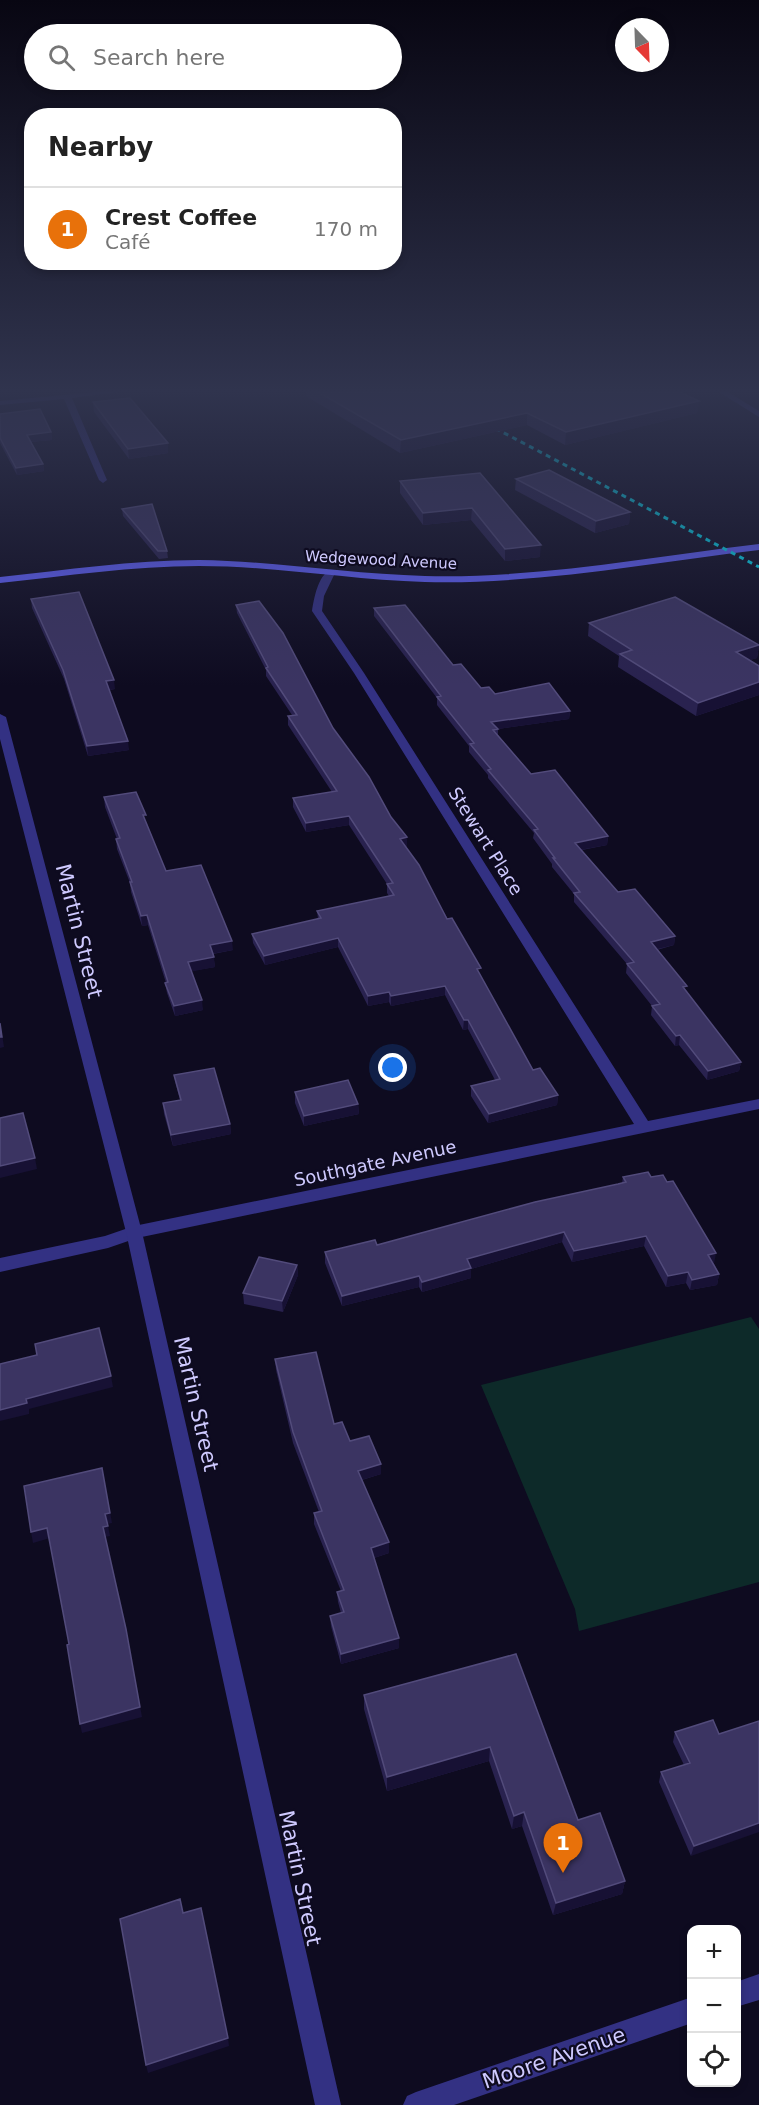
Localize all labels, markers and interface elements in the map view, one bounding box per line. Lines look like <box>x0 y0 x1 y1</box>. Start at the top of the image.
north arrow <box>615 18 669 72</box>
search box <box>24 24 402 90</box>
icon: search <box>45 41 78 74</box>
text: Search here <box>93 45 225 70</box>
text: Nearby <box>48 132 153 162</box>
text: Crest Coffee <box>105 205 257 230</box>
text: 1 <box>61 217 74 241</box>
text: 170 m <box>314 217 378 241</box>
text: Café <box>105 230 151 254</box>
street label: Wedgewood Avenue <box>305 547 457 573</box>
street label: Stewart Place <box>444 783 528 899</box>
street label: Martin Street <box>51 861 107 1001</box>
your location <box>378 1053 407 1082</box>
street label: Southgate Avenue <box>292 1136 458 1190</box>
street label: Martin Street <box>169 1334 223 1474</box>
street label: Martin Street <box>274 1808 326 1948</box>
pin: 1 <box>544 1824 582 1873</box>
map controls <box>687 1925 741 2087</box>
button: + <box>687 1925 741 1979</box>
button: − <box>687 1979 741 2033</box>
street label: Moore Avenue <box>479 2022 629 2094</box>
button: locate <box>687 2033 741 2087</box>

